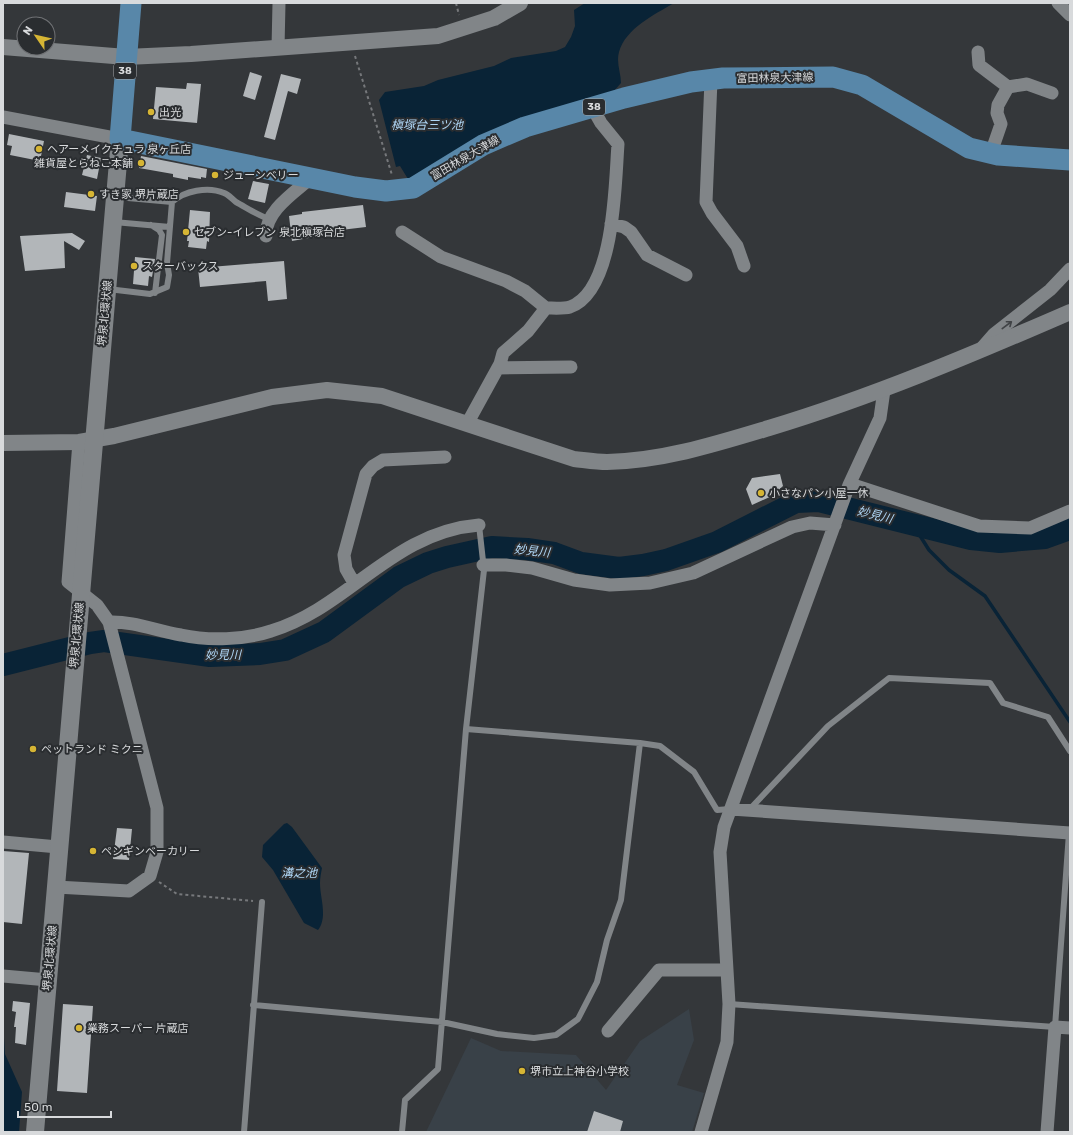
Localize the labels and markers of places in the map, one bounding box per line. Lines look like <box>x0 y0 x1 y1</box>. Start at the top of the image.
place label: 出光 <box>159 106 181 119</box>
marker: 出光 <box>146 107 156 117</box>
place label: ヘアーメイクチュラ 泉ヶ丘店 <box>47 143 191 156</box>
marker: ヘアーメイクチュラ 泉ヶ丘店 <box>34 144 44 154</box>
place label: 雑貨屋とらねこ本舗 <box>34 157 133 170</box>
marker: 雑貨屋とらねこ本舗 <box>136 158 146 168</box>
place label: ジューンベリー <box>223 169 299 182</box>
marker: ジューンベリー <box>210 170 220 180</box>
place label: すき家 堺片蔵店 <box>99 188 179 201</box>
marker: すき家 堺片蔵店 <box>86 189 96 199</box>
place label: セブン-イレブン 泉北槇塚台店 <box>194 226 345 239</box>
marker: セブン-イレブン 泉北槇塚台店 <box>181 227 191 237</box>
place label: スターバックス <box>142 260 219 273</box>
marker: スターバックス <box>129 261 139 271</box>
place label: 小さなパン小屋一休 <box>769 487 869 500</box>
marker: 小さなパン小屋一休 <box>756 488 766 498</box>
place label: ペットランド ミクニ <box>41 743 143 756</box>
marker: ペットランド ミクニ <box>28 744 38 754</box>
place label: ペンギンベーカリー <box>101 845 200 858</box>
marker: ペンギンベーカリー <box>88 846 98 856</box>
place label: 業務スーパー 片蔵店 <box>87 1022 189 1035</box>
marker: 業務スーパー 片蔵店 <box>74 1023 84 1033</box>
place label: 堺市立上神谷小学校 <box>530 1065 629 1078</box>
marker: 堺市立上神谷小学校 <box>517 1066 527 1076</box>

